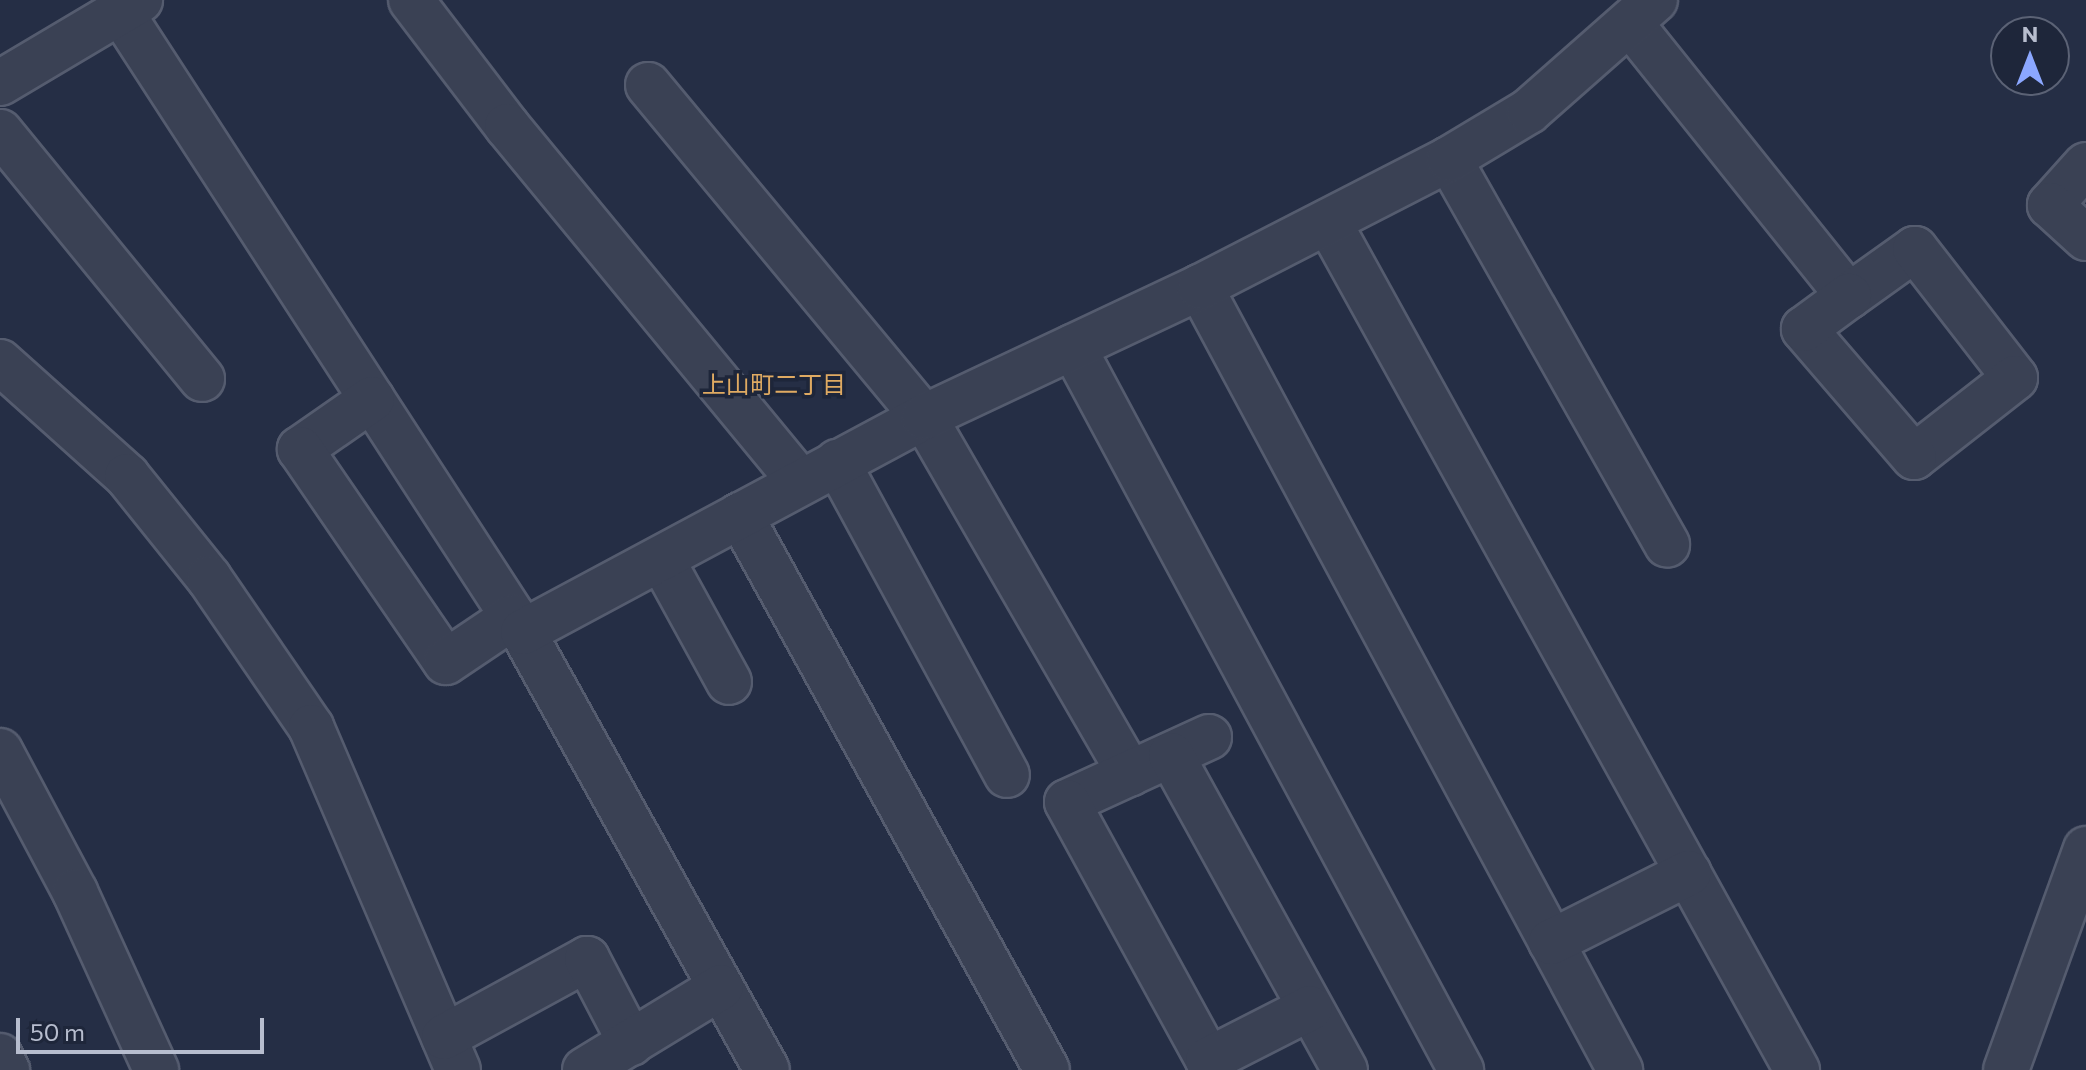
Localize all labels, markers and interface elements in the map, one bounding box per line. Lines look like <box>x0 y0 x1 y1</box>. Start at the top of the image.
north arrow <box>1990 16 2070 96</box>
text: N <box>2022 20 2038 47</box>
district label: 上山町二丁目 <box>702 370 846 398</box>
scale bar <box>20 1002 268 1052</box>
text: 50 m <box>30 1017 85 1046</box>

